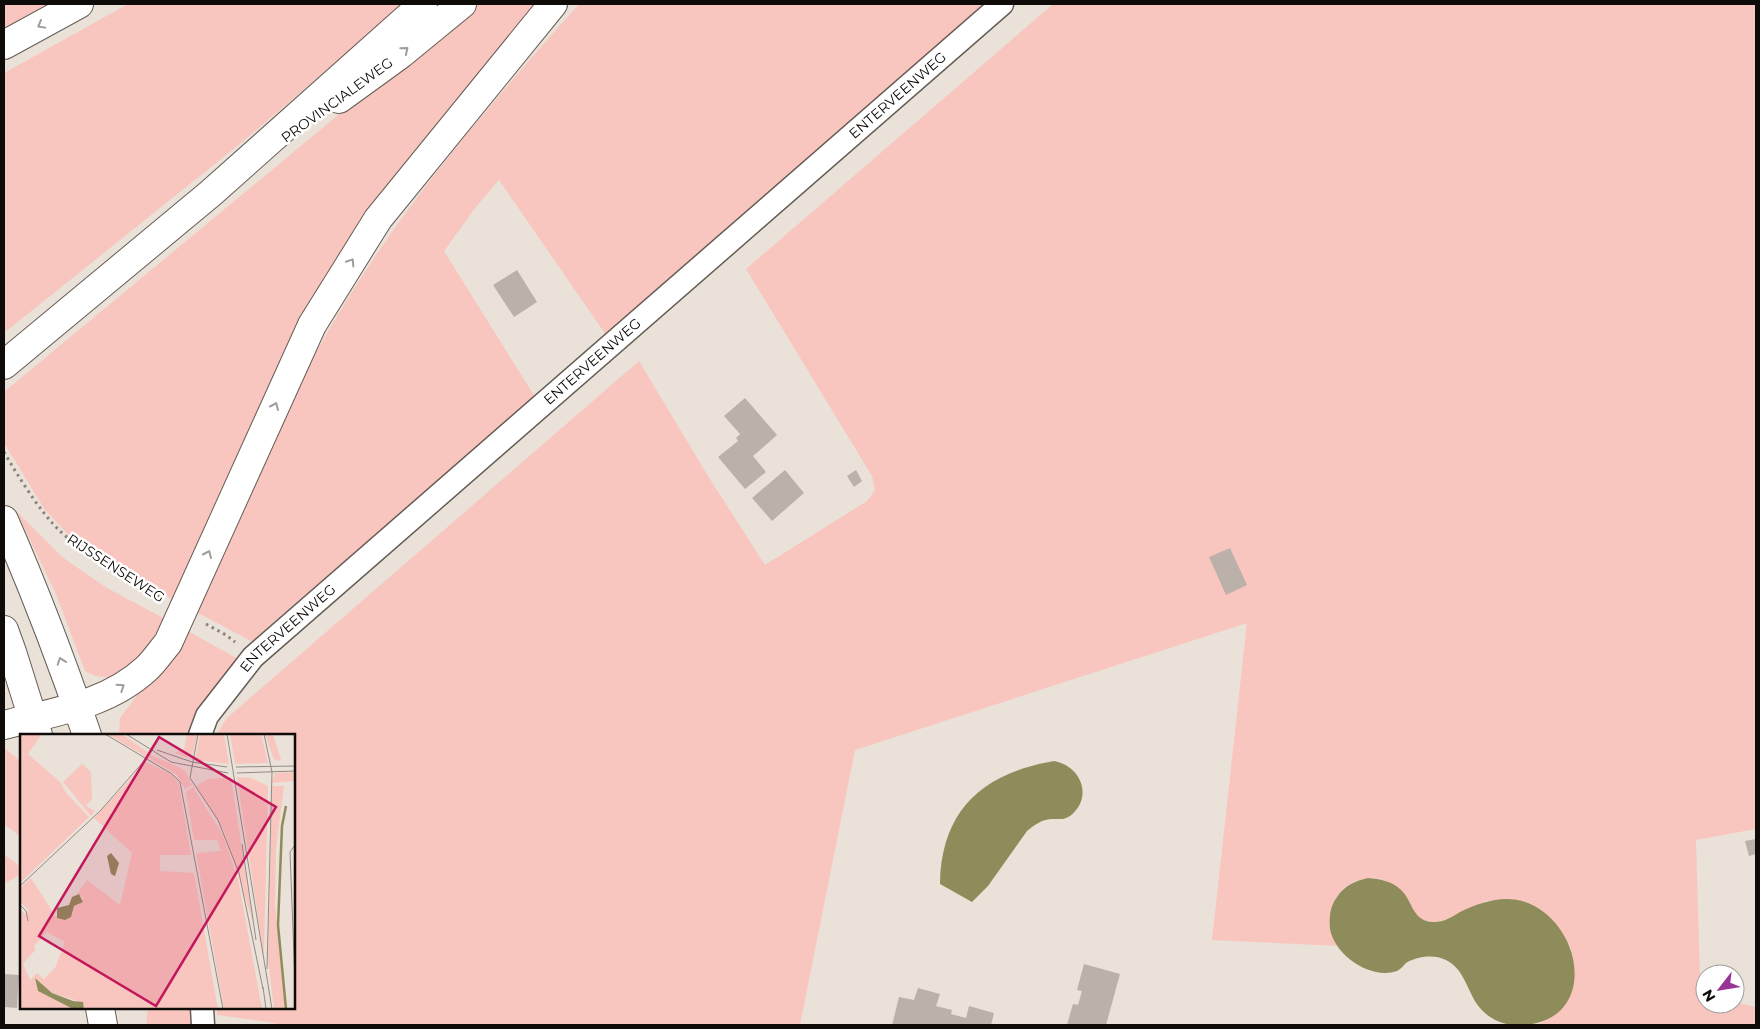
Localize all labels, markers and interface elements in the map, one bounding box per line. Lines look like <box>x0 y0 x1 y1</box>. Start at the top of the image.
one-way arrow <box>38 18 47 28</box>
one-way arrow <box>399 48 408 56</box>
street label: ENTERVEENWEG <box>845 48 950 142</box>
street label: PROVINCIALEWEG <box>278 53 396 147</box>
one-way arrow <box>344 259 354 268</box>
street label: ENTERVEENWEG <box>540 314 645 409</box>
one-way arrow <box>269 402 280 411</box>
street label: RIJSSENSEWEG <box>64 530 168 606</box>
one-way arrow <box>202 550 213 559</box>
street label: ENTERVEENWEG <box>236 580 339 676</box>
one-way arrow <box>57 658 67 666</box>
one-way arrow <box>116 683 125 693</box>
inset map <box>20 734 295 1009</box>
north arrow <box>1695 964 1745 1014</box>
text: N <box>1698 986 1719 1005</box>

